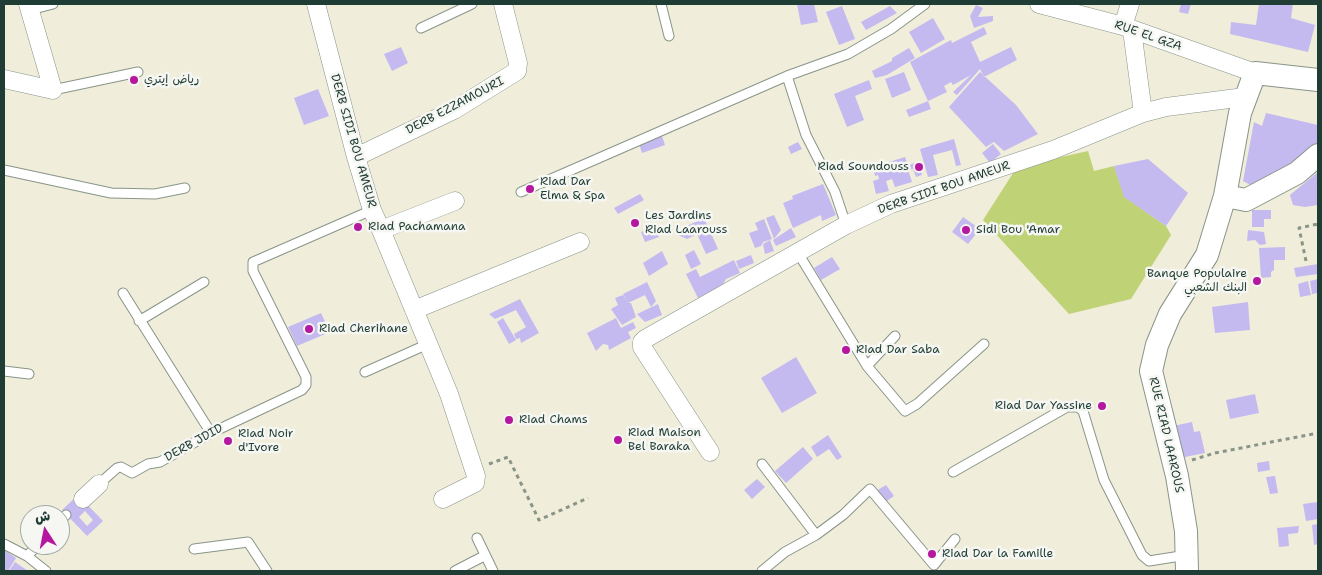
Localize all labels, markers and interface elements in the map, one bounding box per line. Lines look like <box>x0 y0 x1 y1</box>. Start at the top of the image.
street label: RUE EL GZA <box>1112 18 1184 54</box>
street label: DERB SIDI BOU AMEUR <box>327 72 379 210</box>
place label: رياض إيتري <box>144 73 199 87</box>
marker: رياض إيتري <box>128 74 140 86</box>
street label: DERB EZZAMOURI <box>404 74 506 138</box>
street label: DERB SIDI BOU AMEUR <box>876 159 1012 217</box>
place label: Riad Soundouss <box>817 160 909 174</box>
marker: Riad Soundouss <box>913 161 925 173</box>
place label: Riad Dar Elma & Spa <box>540 175 605 203</box>
marker: Riad Dar Elma & Spa <box>524 183 536 195</box>
place label: Les Jardins Riad Laarouss <box>645 209 727 237</box>
marker: Les Jardins Riad Laarouss <box>629 217 641 229</box>
place label: Riad Pachamana <box>368 220 465 234</box>
marker: Riad Pachamana <box>352 221 364 233</box>
place label: Sidi Bou 'Amar <box>976 223 1060 237</box>
marker: Sidi Bou 'Amar <box>960 224 972 236</box>
place label: Banque Populaire البنك الشعبي <box>1147 267 1247 295</box>
marker: Banque Populaire البنك الشعبي <box>1251 275 1263 287</box>
place label: Riad Cherihane <box>319 322 408 336</box>
marker: Riad Cherihane <box>303 323 315 335</box>
place label: Riad Dar Saba <box>856 343 940 357</box>
marker: Riad Dar Saba <box>840 344 852 356</box>
street label: RUE RIAD LAAROUS <box>1146 376 1186 494</box>
place label: Riad Dar Yassine <box>995 399 1092 413</box>
marker: Riad Dar Yassine <box>1096 400 1108 412</box>
place label: Riad Chams <box>519 413 588 427</box>
marker: Riad Chams <box>503 414 515 426</box>
street label: DERB JDID <box>162 421 226 465</box>
place label: Riad Maison Bel Baraka <box>628 426 701 454</box>
place label: Riad Noir d'Ivore <box>238 427 294 455</box>
marker: Riad Maison Bel Baraka <box>612 434 624 446</box>
marker: Riad Noir d'Ivore <box>222 435 234 447</box>
north arrow <box>20 505 70 555</box>
text: ش <box>33 506 52 527</box>
place label: Riad Dar la Famille <box>942 547 1053 561</box>
marker: Riad Dar la Famille <box>926 548 938 560</box>

